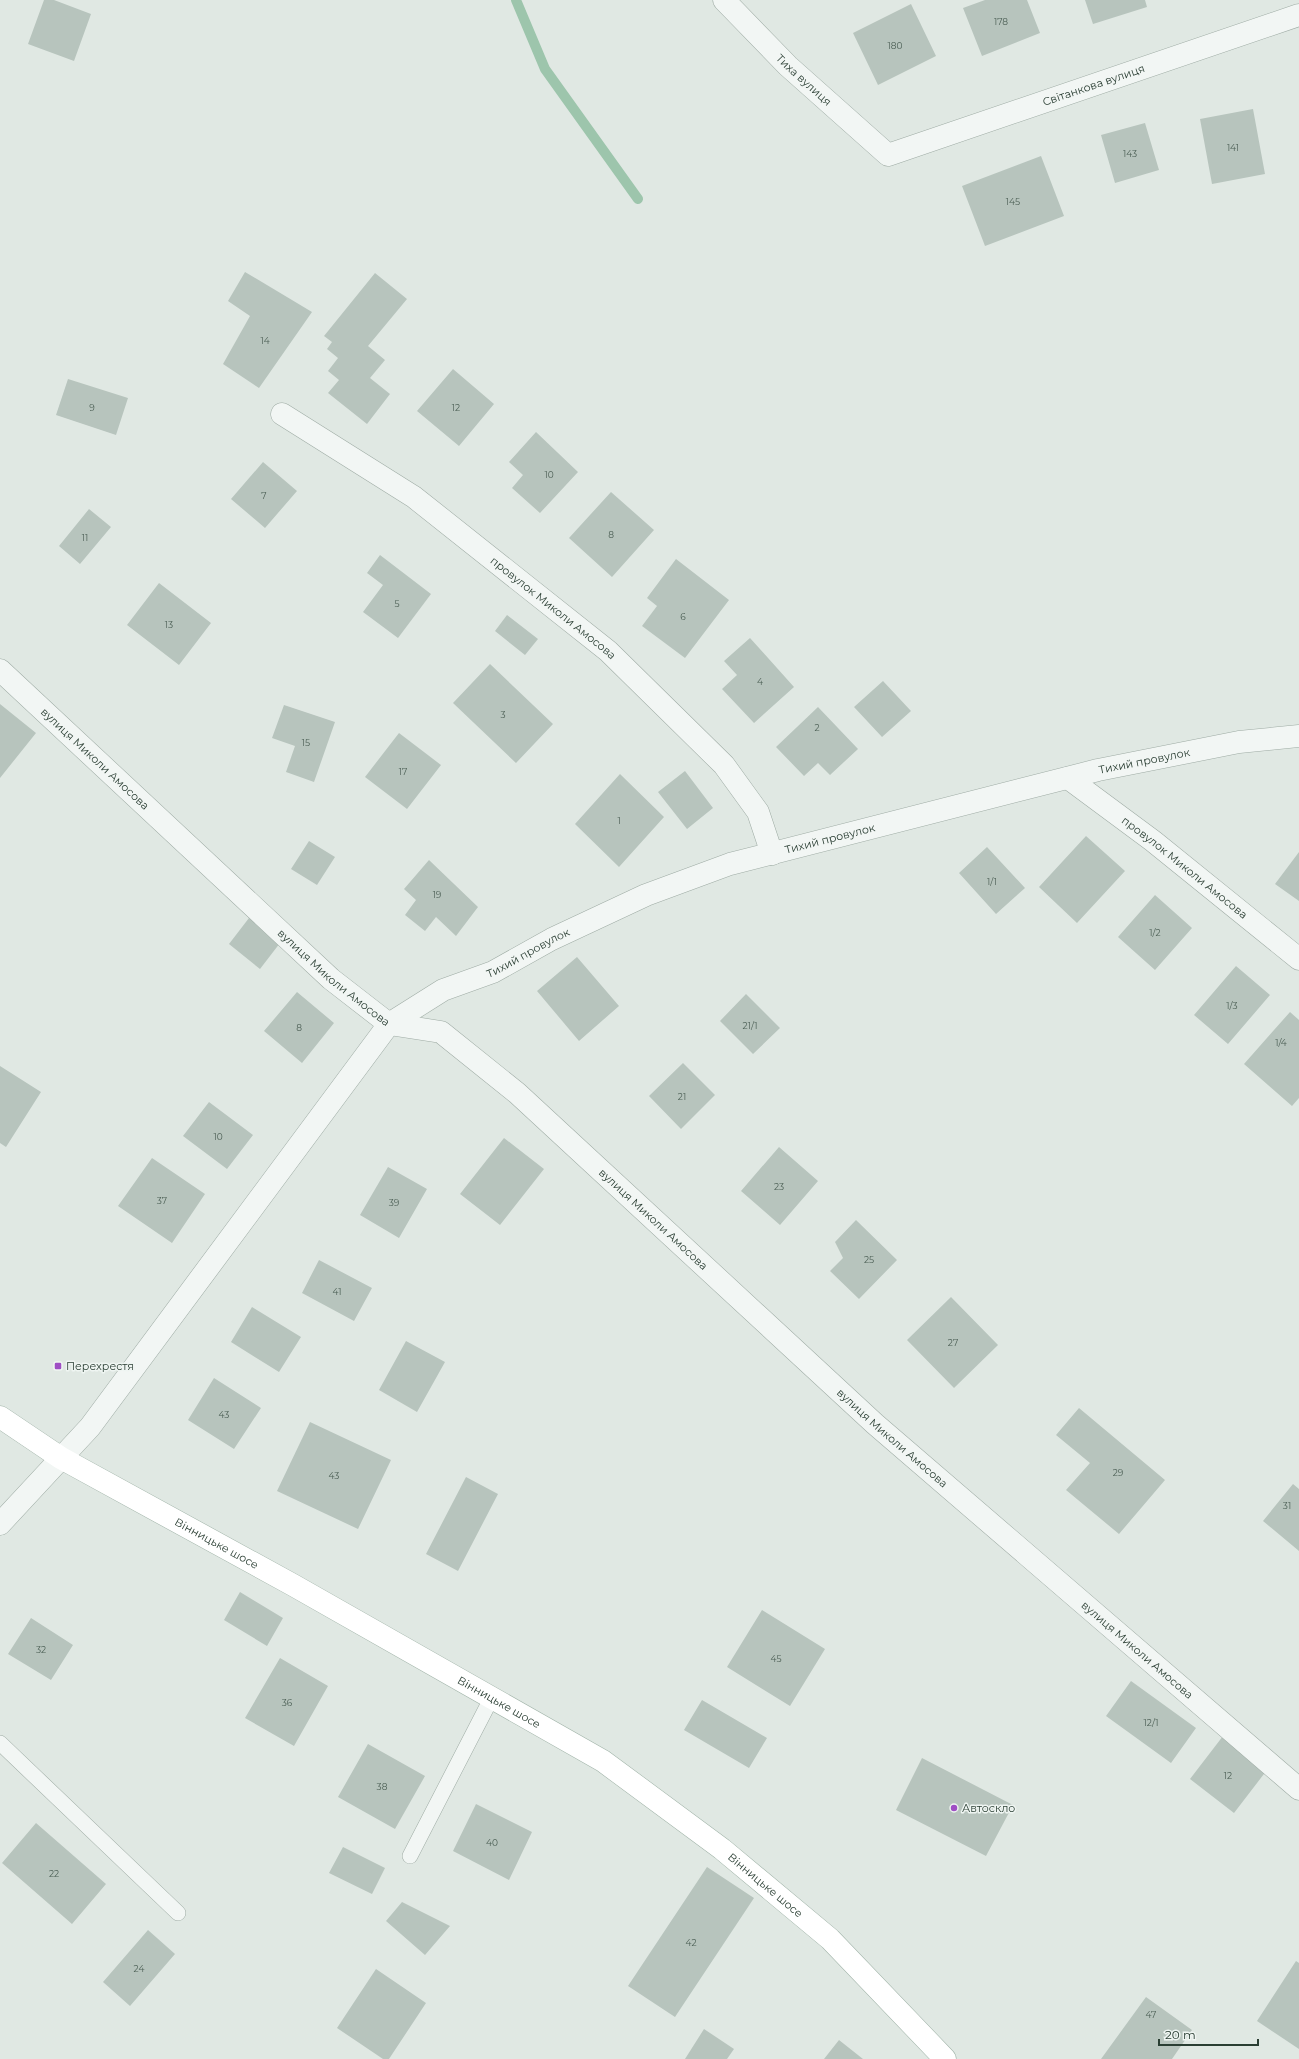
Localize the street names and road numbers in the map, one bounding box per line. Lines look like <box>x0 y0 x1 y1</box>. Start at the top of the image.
street label: Тиха вулиця <box>773 51 835 109</box>
street label: Світанкова вулиця <box>1041 61 1147 109</box>
street label: провулок Миколи Амосова <box>488 554 619 662</box>
street label: вулиця Миколи Амосова <box>38 705 152 813</box>
street label: Тихий провулок <box>1097 745 1192 777</box>
street label: провулок Миколи Амосова <box>1119 813 1250 922</box>
street label: Тихий провулок <box>783 820 877 857</box>
street label: Тихий провулок <box>485 925 572 981</box>
street label: вулиця Миколи Амосова <box>275 926 393 1029</box>
street label: вулиця Миколи Амосова <box>596 1165 711 1273</box>
street label: вулиця Миколи Амосова <box>834 1385 951 1490</box>
street label: Вінницьке шосе <box>172 1515 261 1572</box>
street label: вулиця Миколи Амосова <box>1079 1598 1196 1702</box>
street label: Вінницьке шосе <box>455 1673 543 1731</box>
street label: Вінницьке шосе <box>725 1850 806 1921</box>

